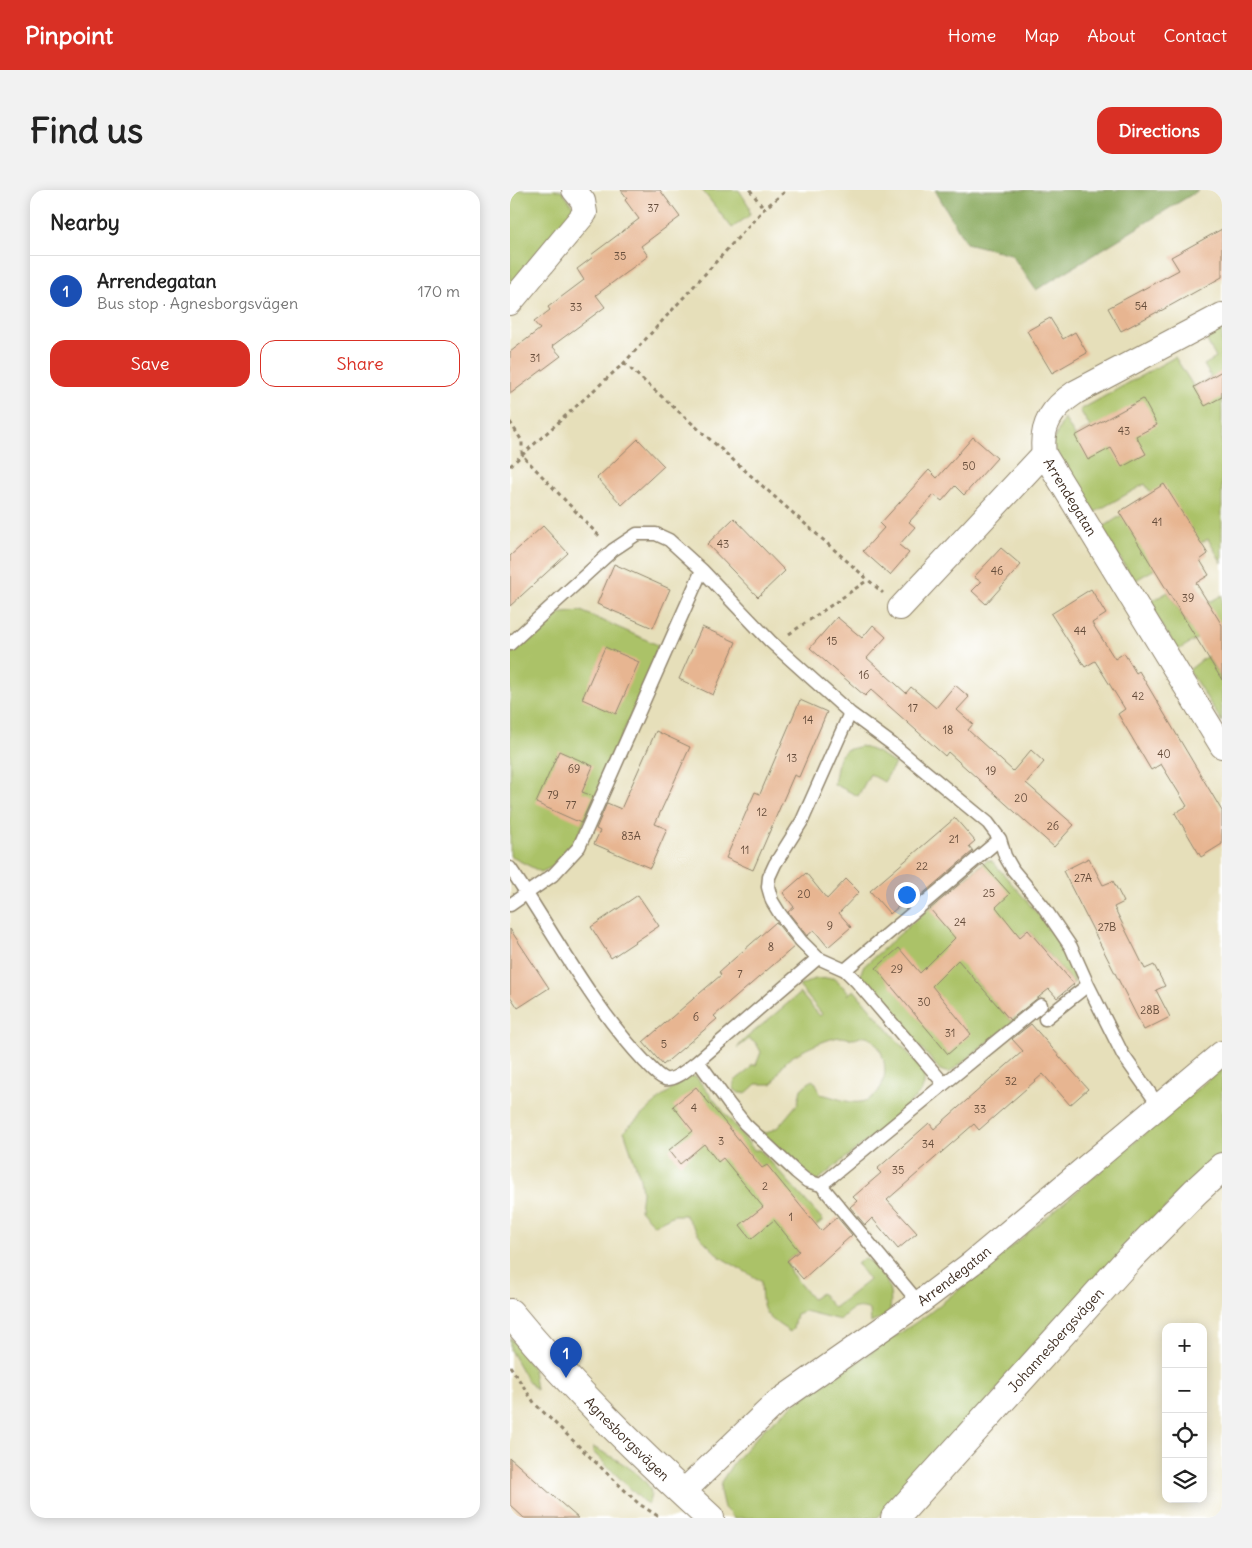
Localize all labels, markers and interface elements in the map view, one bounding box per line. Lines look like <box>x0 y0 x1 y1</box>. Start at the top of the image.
text: Pinpoint <box>25 20 113 50</box>
text: Home <box>948 24 996 47</box>
text: Map <box>1024 24 1059 47</box>
text: About <box>1087 24 1135 47</box>
text: Contact <box>1163 24 1227 47</box>
button: Directions <box>1097 107 1222 154</box>
text: Find us <box>30 108 143 152</box>
house number: 37 <box>647 201 659 215</box>
text: Nearby <box>50 209 120 236</box>
house number: 35 <box>614 249 626 263</box>
text: Arrendegatan <box>97 269 216 293</box>
text: 1 <box>63 281 69 301</box>
text: 170 m <box>417 281 460 301</box>
text: Bus stop · Agnesborgsvägen <box>97 293 298 313</box>
house number: 54 <box>1135 299 1147 313</box>
house number: 33 <box>570 300 582 314</box>
button: Save <box>50 340 250 387</box>
button: Share <box>260 340 460 387</box>
house number: 31 <box>530 351 540 365</box>
house number: 43 <box>1118 424 1130 438</box>
street label: Arrendegatan <box>1040 455 1101 539</box>
house number: 50 <box>962 459 976 473</box>
house number: 41 <box>1152 515 1162 529</box>
house number: 43 <box>717 537 729 551</box>
house number: 46 <box>991 564 1003 578</box>
house number: 39 <box>1182 591 1194 605</box>
house number: 44 <box>1074 624 1086 638</box>
house number: 15 <box>827 634 837 648</box>
house number: 16 <box>859 668 869 682</box>
house number: 42 <box>1132 689 1144 703</box>
house number: 17 <box>908 701 918 715</box>
house number: 14 <box>803 713 813 727</box>
house number: 18 <box>943 723 953 737</box>
house number: 40 <box>1157 747 1171 761</box>
house number: 13 <box>787 751 797 765</box>
house number: 69 <box>568 762 580 776</box>
house number: 19 <box>986 764 996 778</box>
house number: 79 <box>547 788 559 802</box>
house number: 20 <box>1014 791 1028 805</box>
house number: 77 <box>566 798 577 812</box>
house number: 12 <box>757 805 767 819</box>
house number: 26 <box>1047 819 1059 833</box>
house number: 83A <box>621 829 641 843</box>
house number: 21 <box>949 832 959 846</box>
house number: 11 <box>741 843 749 857</box>
house number: 22 <box>916 859 928 873</box>
house number: 27A <box>1074 871 1092 885</box>
your location <box>894 882 920 908</box>
house number: 25 <box>983 886 995 900</box>
house number: 20 <box>797 887 811 901</box>
house number: 24 <box>954 915 966 929</box>
house number: 9 <box>827 919 833 933</box>
house number: 27B <box>1098 920 1116 934</box>
house number: 8 <box>768 940 774 954</box>
house number: 29 <box>891 962 903 976</box>
house number: 7 <box>737 967 743 981</box>
house number: 30 <box>917 995 931 1009</box>
house number: 28B <box>1140 1003 1160 1017</box>
house number: 6 <box>693 1010 699 1024</box>
house number: 31 <box>945 1026 955 1040</box>
house number: 5 <box>661 1037 667 1051</box>
house number: 32 <box>1005 1074 1017 1088</box>
house number: 4 <box>691 1101 697 1115</box>
house number: 33 <box>974 1102 986 1116</box>
house number: 3 <box>718 1134 724 1148</box>
house number: 34 <box>922 1137 934 1151</box>
house number: 35 <box>892 1163 904 1177</box>
house number: 2 <box>762 1179 768 1193</box>
house number: 1 <box>789 1210 793 1224</box>
street label: Arrendegatan <box>914 1242 995 1310</box>
street label: Johannesbergsvägen <box>1004 1284 1108 1396</box>
map controls <box>1162 1323 1207 1503</box>
button: + <box>1162 1323 1207 1368</box>
pin: 1 <box>550 1337 582 1378</box>
button: − <box>1162 1368 1207 1413</box>
street label: Agnesborgsvägen <box>581 1393 673 1485</box>
button: locate <box>1162 1413 1207 1458</box>
button: layers <box>1162 1458 1207 1503</box>

